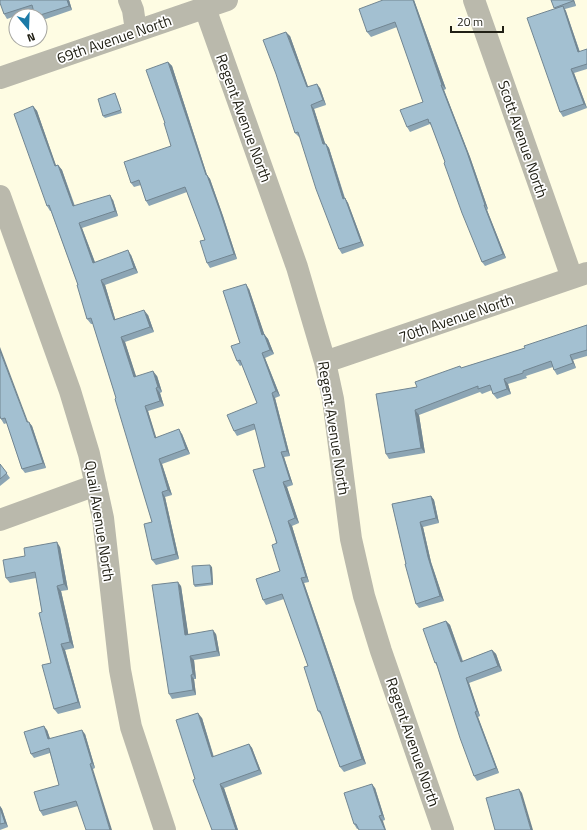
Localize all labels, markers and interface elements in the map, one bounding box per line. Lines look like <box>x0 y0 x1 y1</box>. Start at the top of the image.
north arrow <box>8 8 48 48</box>
scale bar <box>451 8 503 34</box>
street label: 69th Avenue North <box>53 9 175 69</box>
text: 20 m <box>457 12 483 31</box>
text: N <box>25 29 37 46</box>
street label: Regent Avenue North <box>210 51 278 185</box>
street label: Scott Avenue North <box>492 77 554 201</box>
street label: 70th Avenue North <box>395 288 517 348</box>
street label: Regent Avenue North <box>312 359 356 497</box>
street label: Quail Avenue North <box>79 459 121 583</box>
street label: Regent Avenue North <box>380 674 446 810</box>

